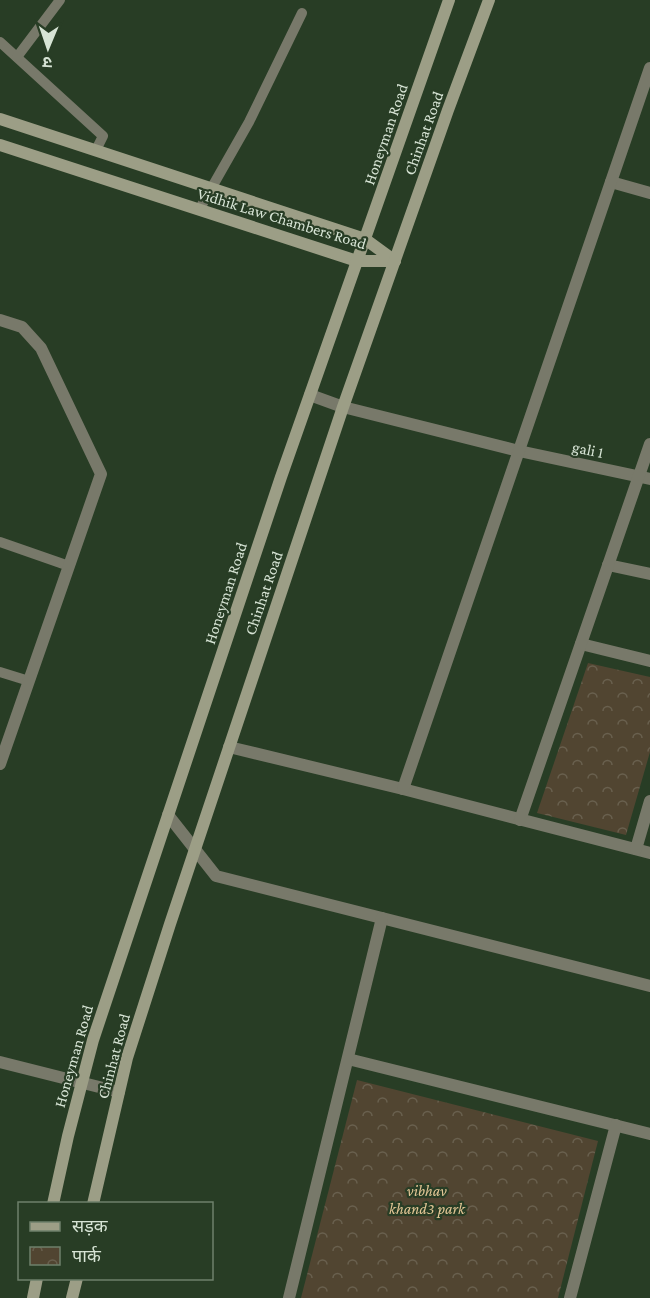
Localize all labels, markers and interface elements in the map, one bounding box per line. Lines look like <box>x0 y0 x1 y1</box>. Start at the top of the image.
north arrow <box>18 18 78 78</box>
text: उ <box>42 54 52 71</box>
street label: Honeyman Road <box>360 81 412 187</box>
street label: Chinhat Road <box>401 89 447 177</box>
street label: Vidhik Law Chambers Road <box>195 185 369 252</box>
street label: gali 1 <box>570 438 605 462</box>
street label: Honeyman Road <box>201 540 251 646</box>
street label: Chinhat Road <box>241 548 286 637</box>
street label: Honeyman Road <box>51 1002 97 1110</box>
street label: Chinhat Road <box>94 1011 133 1101</box>
park label: vibhav khand3 park <box>389 1182 466 1218</box>
legend <box>18 1202 213 1280</box>
text: सड़क <box>72 1216 109 1236</box>
text: पार्क <box>72 1245 102 1266</box>

